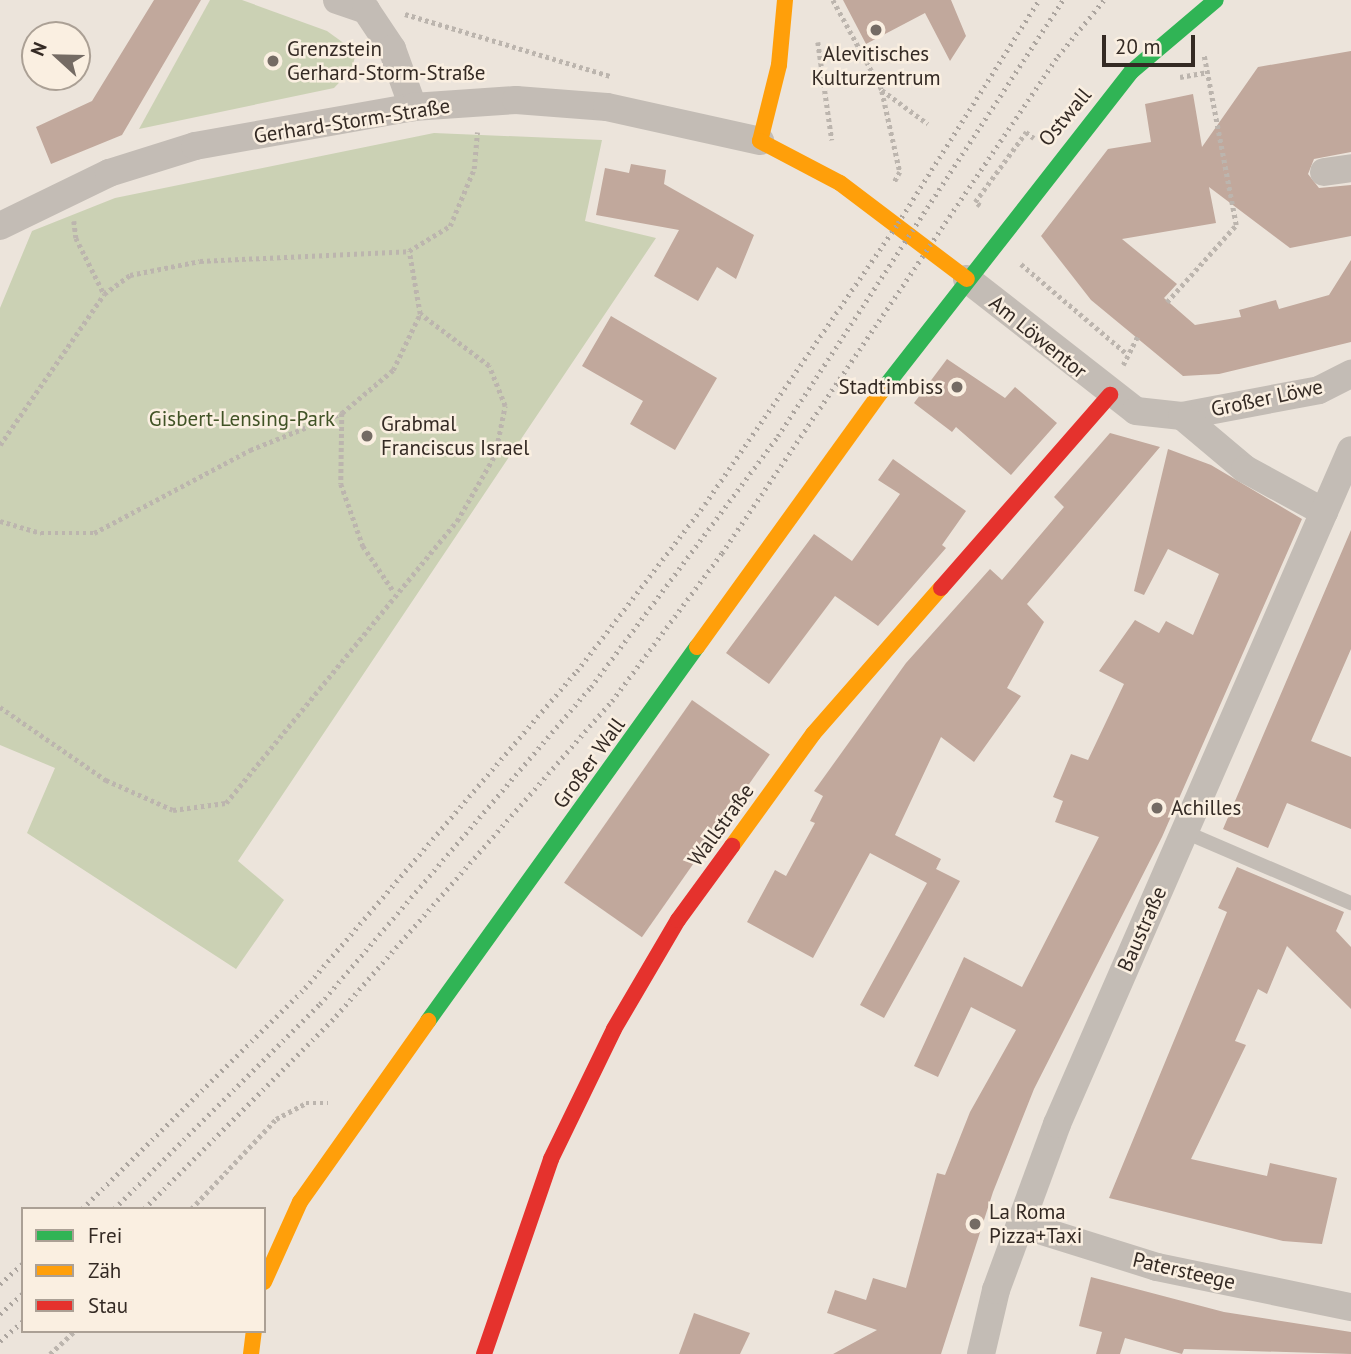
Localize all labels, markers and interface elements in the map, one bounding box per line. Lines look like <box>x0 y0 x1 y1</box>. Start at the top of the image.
north arrow <box>21 21 91 91</box>
scale bar <box>1106 21 1199 65</box>
marker: Alevitisches Kulturzentrum <box>868 22 884 38</box>
text: 20 m <box>1115 33 1161 60</box>
place label: Grenzstein Gerhard-Storm-Straße <box>287 36 486 86</box>
text: N <box>25 39 52 59</box>
place label: Alevitisches Kulturzentrum <box>811 41 941 91</box>
marker: Grenzstein Gerhard-Storm-Straße <box>265 53 281 69</box>
street label: Ostwall <box>1033 83 1097 151</box>
street label: Gerhard-Storm-Straße <box>252 93 452 149</box>
street label: Am Löwentor <box>984 290 1092 384</box>
place label: Stadtimbiss <box>839 374 943 400</box>
street label: Großer Löwe <box>1209 374 1325 422</box>
marker: Stadtimbiss <box>949 379 965 395</box>
park label: Gisbert-Lensing-Park <box>149 406 335 432</box>
place label: Grabmal Franciscus Israel <box>381 411 529 461</box>
marker: Grabmal Franciscus Israel <box>359 428 375 444</box>
street label: Großer Wall <box>548 713 630 813</box>
street label: Wallstraße <box>683 779 759 871</box>
place label: Achilles <box>1171 795 1241 821</box>
marker: Achilles <box>1149 800 1165 816</box>
street label: Baustraße <box>1112 882 1172 976</box>
place label: La Roma Pizza+Taxi <box>989 1199 1082 1249</box>
legend <box>21 1207 266 1333</box>
marker: La Roma Pizza+Taxi <box>967 1216 983 1232</box>
text: Frei <box>88 1222 122 1249</box>
street label: Patersteege <box>1130 1247 1238 1295</box>
text: Zäh <box>88 1257 121 1284</box>
text: Stau <box>88 1292 128 1319</box>

